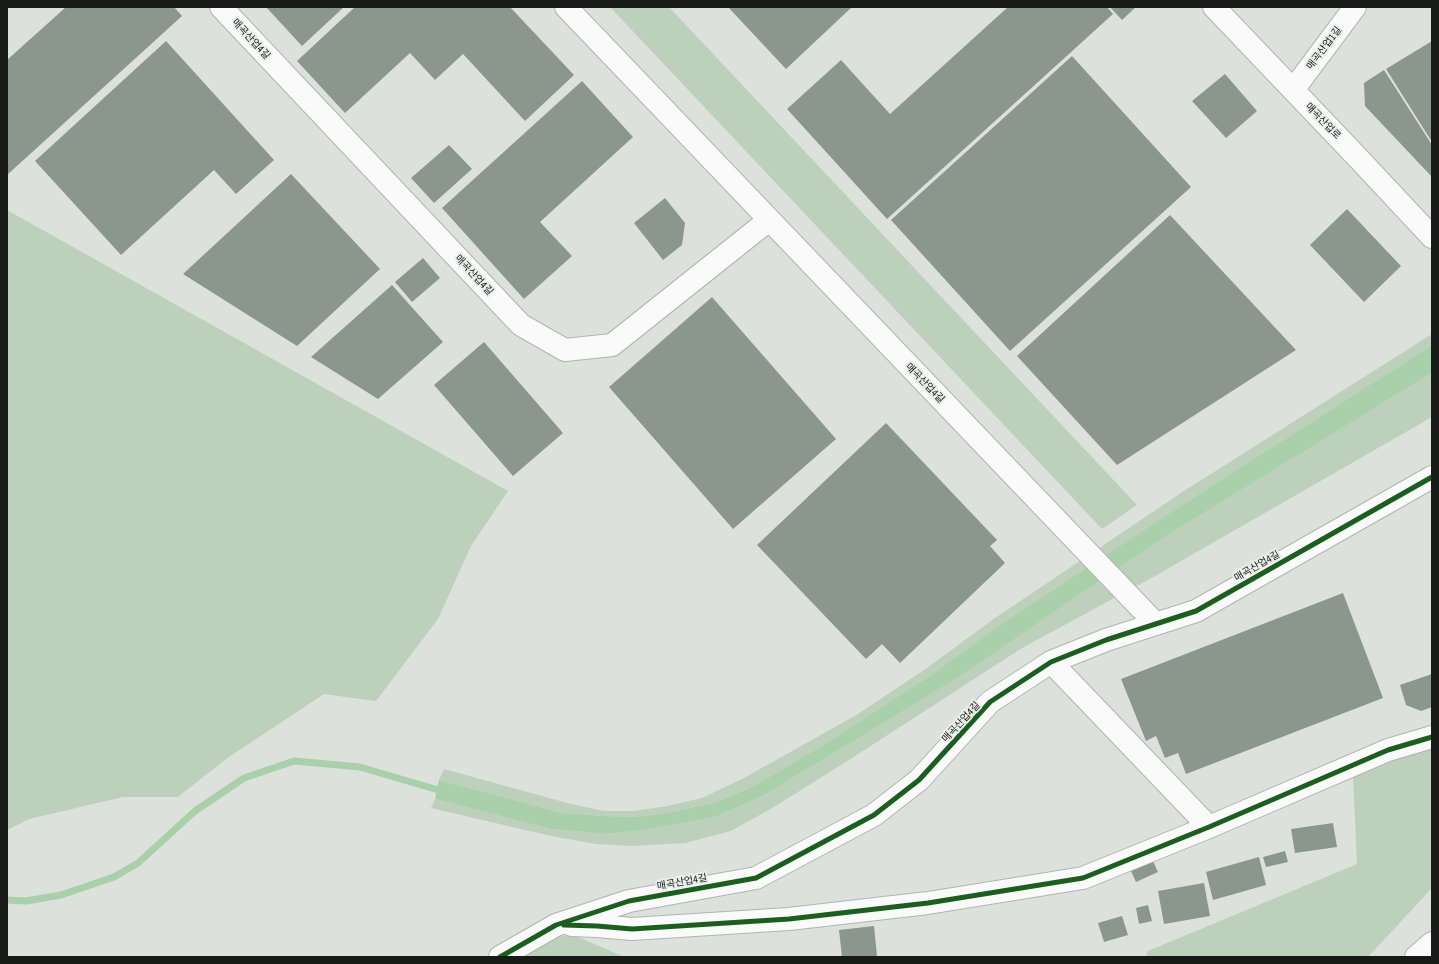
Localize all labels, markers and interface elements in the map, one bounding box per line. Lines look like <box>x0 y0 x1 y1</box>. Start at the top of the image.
street label: 매곡산업4길 <box>229 16 273 62</box>
street label: 매곡산업1길 <box>1304 24 1344 72</box>
street label: 매곡산업로 <box>1303 100 1343 142</box>
street label: 매곡산업4길 <box>452 252 496 298</box>
street label: 매곡산업4길 <box>903 361 947 405</box>
street label: 매곡산업4길 <box>1232 548 1282 584</box>
street label: 매곡산업4길 <box>939 699 983 745</box>
street label: 매곡산업4길 <box>656 872 708 892</box>

